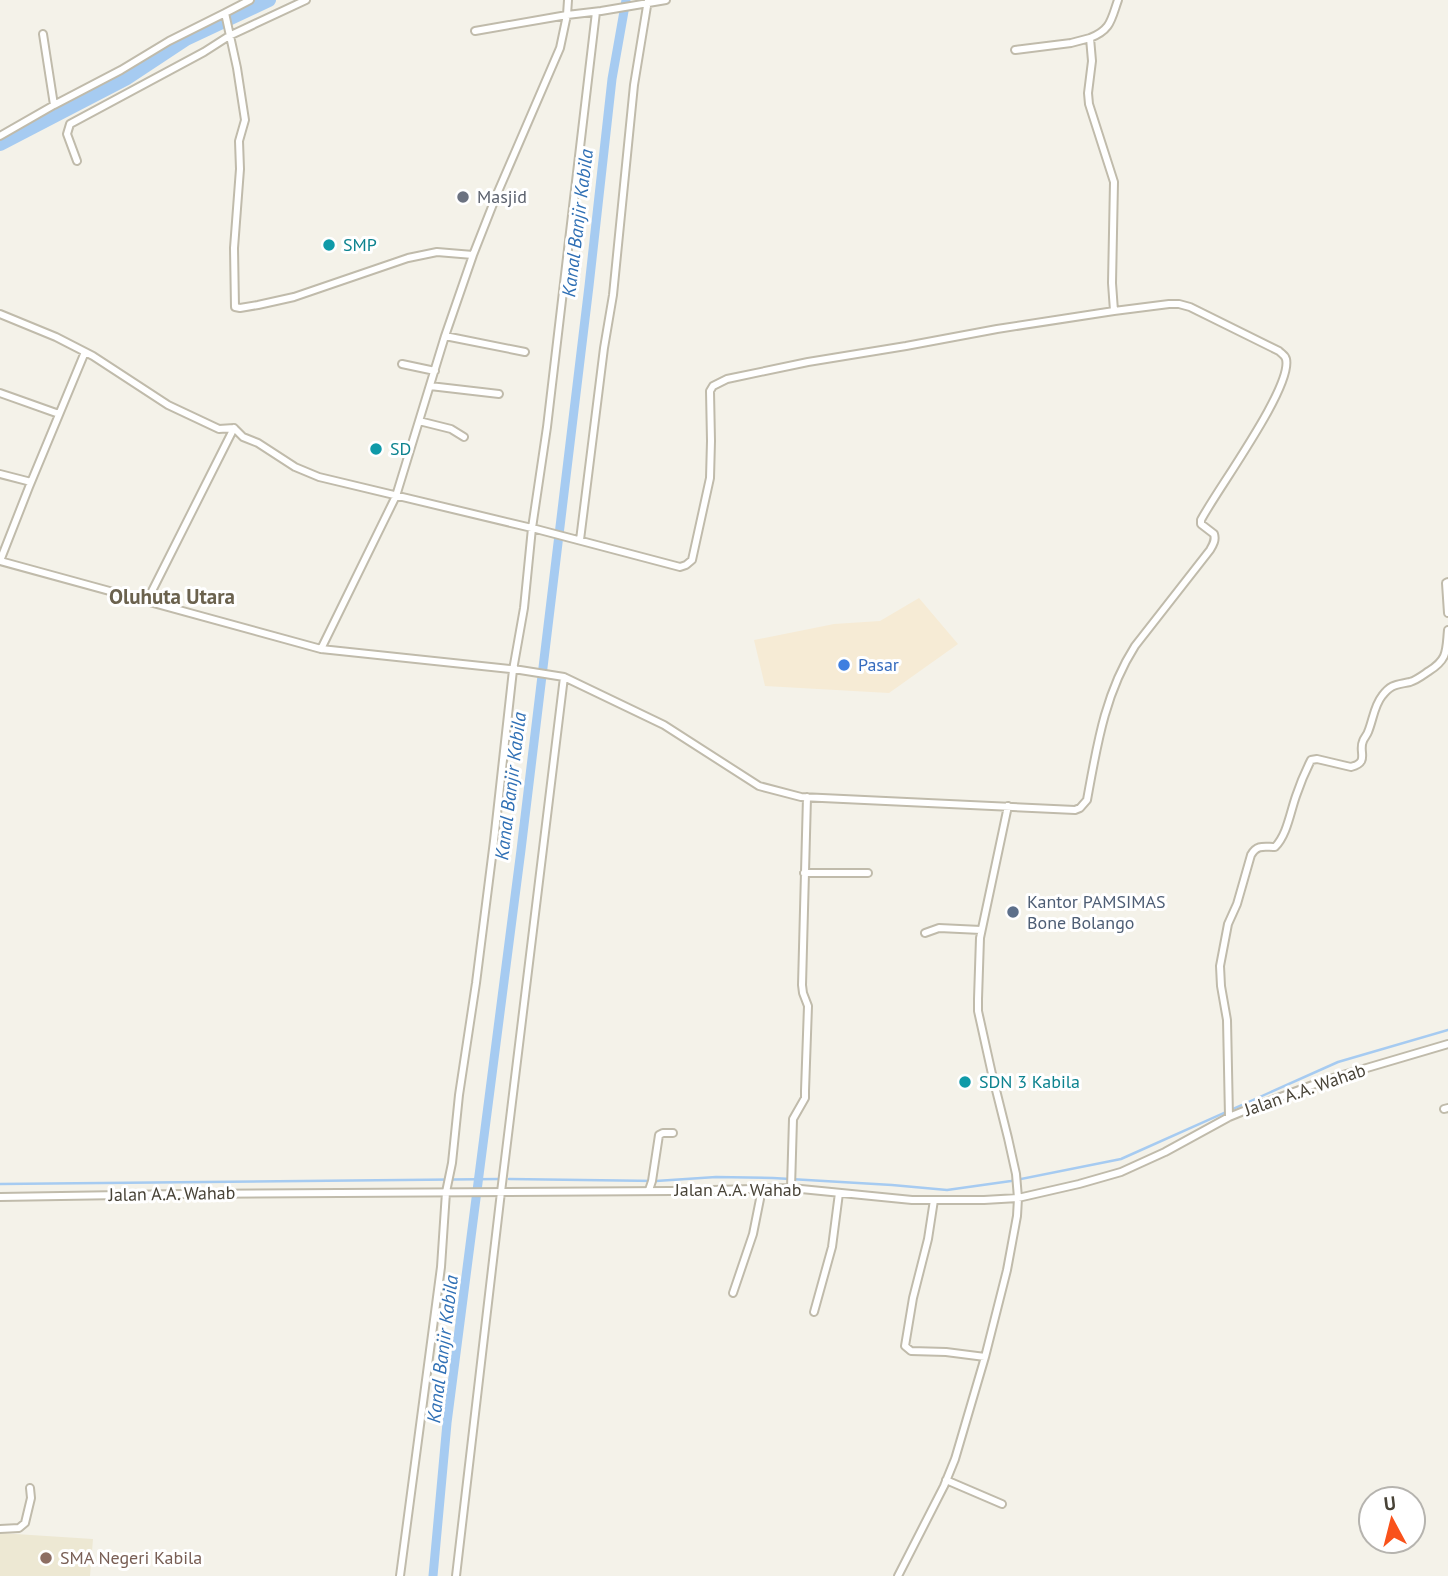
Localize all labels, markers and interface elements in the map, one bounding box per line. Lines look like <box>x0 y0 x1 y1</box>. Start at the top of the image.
water label: Kanal Banjir Kabila <box>556 147 598 298</box>
place label: Masjid <box>477 185 527 208</box>
marker: Masjid <box>455 189 471 205</box>
place label: SMP <box>343 233 377 256</box>
marker: SMP <box>321 237 337 253</box>
place label: SD <box>390 437 411 460</box>
marker: SD <box>368 441 384 457</box>
district label: Oluhuta Utara <box>109 583 235 610</box>
place label: Pasar <box>858 653 899 676</box>
marker: Pasar <box>836 657 852 673</box>
water label: Kanal Banjir Kabila <box>489 710 531 861</box>
place label: Kantor PAMSIMAS Bone Bolango <box>1027 890 1166 934</box>
marker: Kantor PAMSIMAS Bone Bolango <box>1005 904 1021 920</box>
street label: Jalan A.A. Wahab <box>1240 1058 1369 1121</box>
place label: SDN 3 Kabila <box>979 1070 1080 1093</box>
marker: SDN 3 Kabila <box>957 1074 973 1090</box>
street label: Jalan A.A. Wahab <box>674 1178 801 1201</box>
street label: Jalan A.A. Wahab <box>107 1181 236 1206</box>
water label: Kanal Banjir Kabila <box>421 1273 463 1424</box>
north arrow <box>1357 1485 1427 1555</box>
text: U <box>1383 1490 1397 1516</box>
place label: SMA Negeri Kabila <box>60 1546 202 1569</box>
marker: SMA Negeri Kabila <box>38 1550 54 1566</box>

